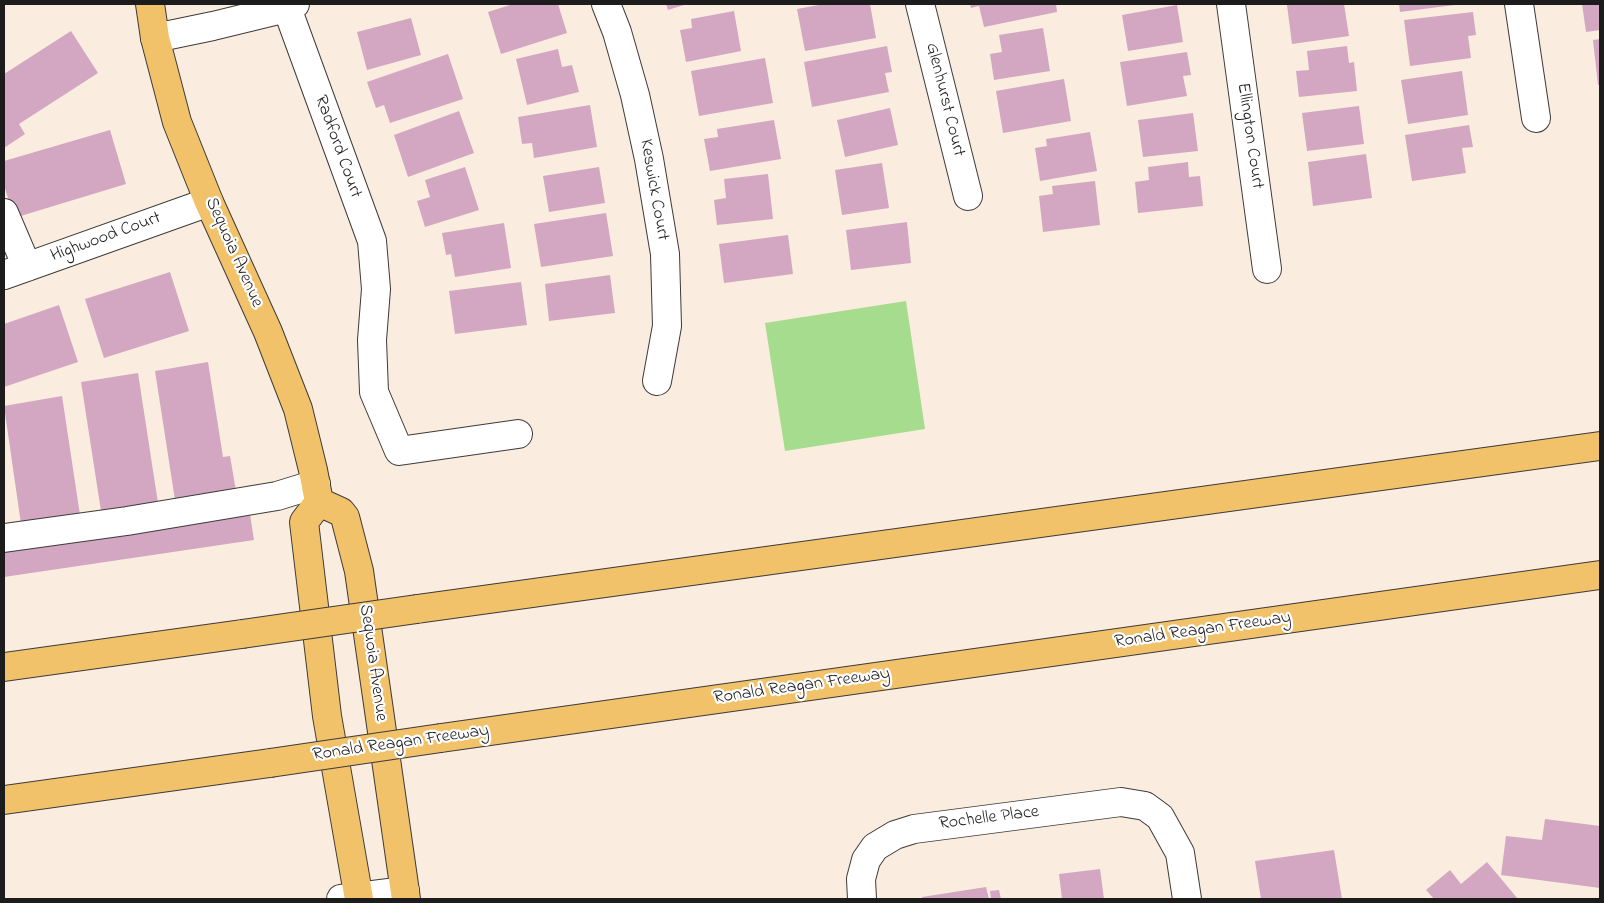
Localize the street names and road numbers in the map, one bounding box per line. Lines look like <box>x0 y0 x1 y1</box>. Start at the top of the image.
street label: Glenhurst Court <box>919 41 969 159</box>
street label: Ellington Court <box>1231 81 1267 191</box>
street label: Radford Court <box>308 93 366 201</box>
street label: Keswick Court <box>633 138 673 242</box>
street label: Sequoia Avenue <box>199 195 267 311</box>
street label: Highwood Court <box>48 208 164 268</box>
street label: Sequoia Avenue <box>353 603 391 723</box>
street label: Ronald Reagan Freeway <box>1113 608 1293 654</box>
street label: Ronald Reagan Freeway <box>712 664 892 710</box>
street label: Ronald Reagan Freeway <box>311 721 491 767</box>
street label: Rochelle Place <box>938 802 1040 836</box>

